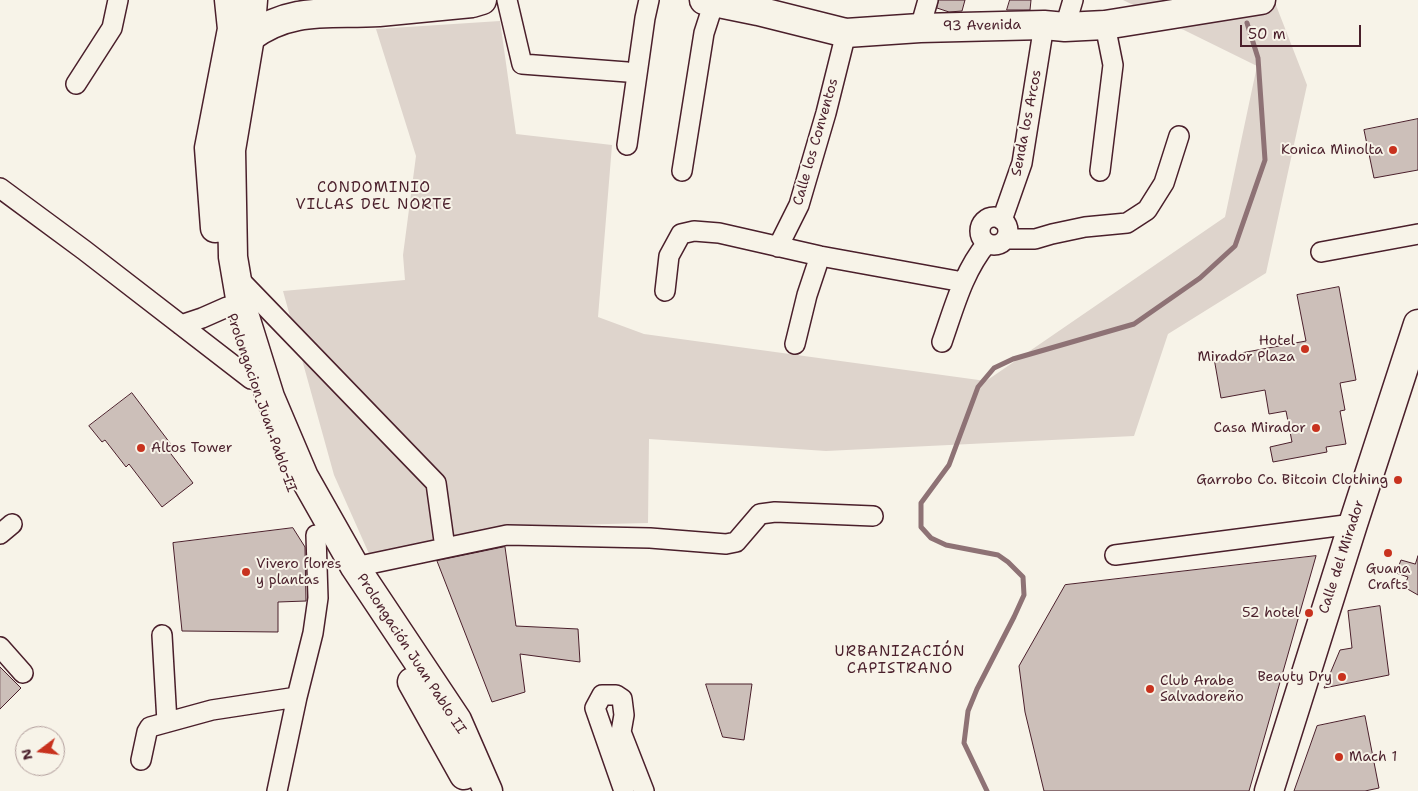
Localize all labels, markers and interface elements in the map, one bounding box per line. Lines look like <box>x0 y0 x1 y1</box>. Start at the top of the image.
scale bar <box>1243 15 1364 47</box>
street label: 93 Avenida <box>943 17 1021 35</box>
text: 50 m <box>1248 24 1286 44</box>
street label: Senda los Arcos <box>1008 68 1046 178</box>
street label: Calle los Conventos <box>790 76 842 208</box>
place label: Konica Minolta <box>1281 142 1383 158</box>
marker: Konica Minolta <box>1387 144 1399 156</box>
district label: CONDOMINIO VILLAS DEL NORTE <box>294 179 454 214</box>
street label: Prolongacion Juan Pablo II <box>222 311 300 495</box>
place label: Hotel Mirador Plaza <box>1197 333 1295 366</box>
marker: Hotel Mirador Plaza <box>1299 343 1311 355</box>
place label: Casa Mirador <box>1214 420 1306 436</box>
marker: Casa Mirador <box>1310 422 1322 434</box>
place label: Altos Tower <box>151 440 232 456</box>
marker: Altos Tower <box>135 442 147 454</box>
place label: Garrobo Co. Bitcoin Clothing <box>1196 472 1388 488</box>
marker: Garrobo Co. Bitcoin Clothing <box>1392 474 1404 486</box>
street label: Calle del Mirador <box>1316 498 1368 616</box>
marker: Guana Crafts <box>1382 547 1394 559</box>
place label: Vivero flores y plantas <box>256 556 341 588</box>
place label: Guana Crafts <box>1366 561 1410 594</box>
marker: Vivero flores y plantas <box>240 566 252 578</box>
street label: Prolongación Juan Pablo II <box>353 571 469 737</box>
place label: 52 hotel <box>1242 605 1299 621</box>
marker: 52 hotel <box>1303 607 1315 619</box>
district label: URBANIZACIÓN CAPISTRANO <box>833 643 967 678</box>
place label: Beauty Dry <box>1257 669 1332 685</box>
marker: Beauty Dry <box>1336 671 1348 683</box>
place label: Club Arabe Salvadoreño <box>1160 673 1244 706</box>
marker: Club Arabe Salvadoreño <box>1144 683 1156 695</box>
north arrow <box>15 726 65 776</box>
text: N <box>16 747 37 762</box>
place label: Mach 1 <box>1349 749 1397 765</box>
marker: Mach 1 <box>1333 751 1345 763</box>

